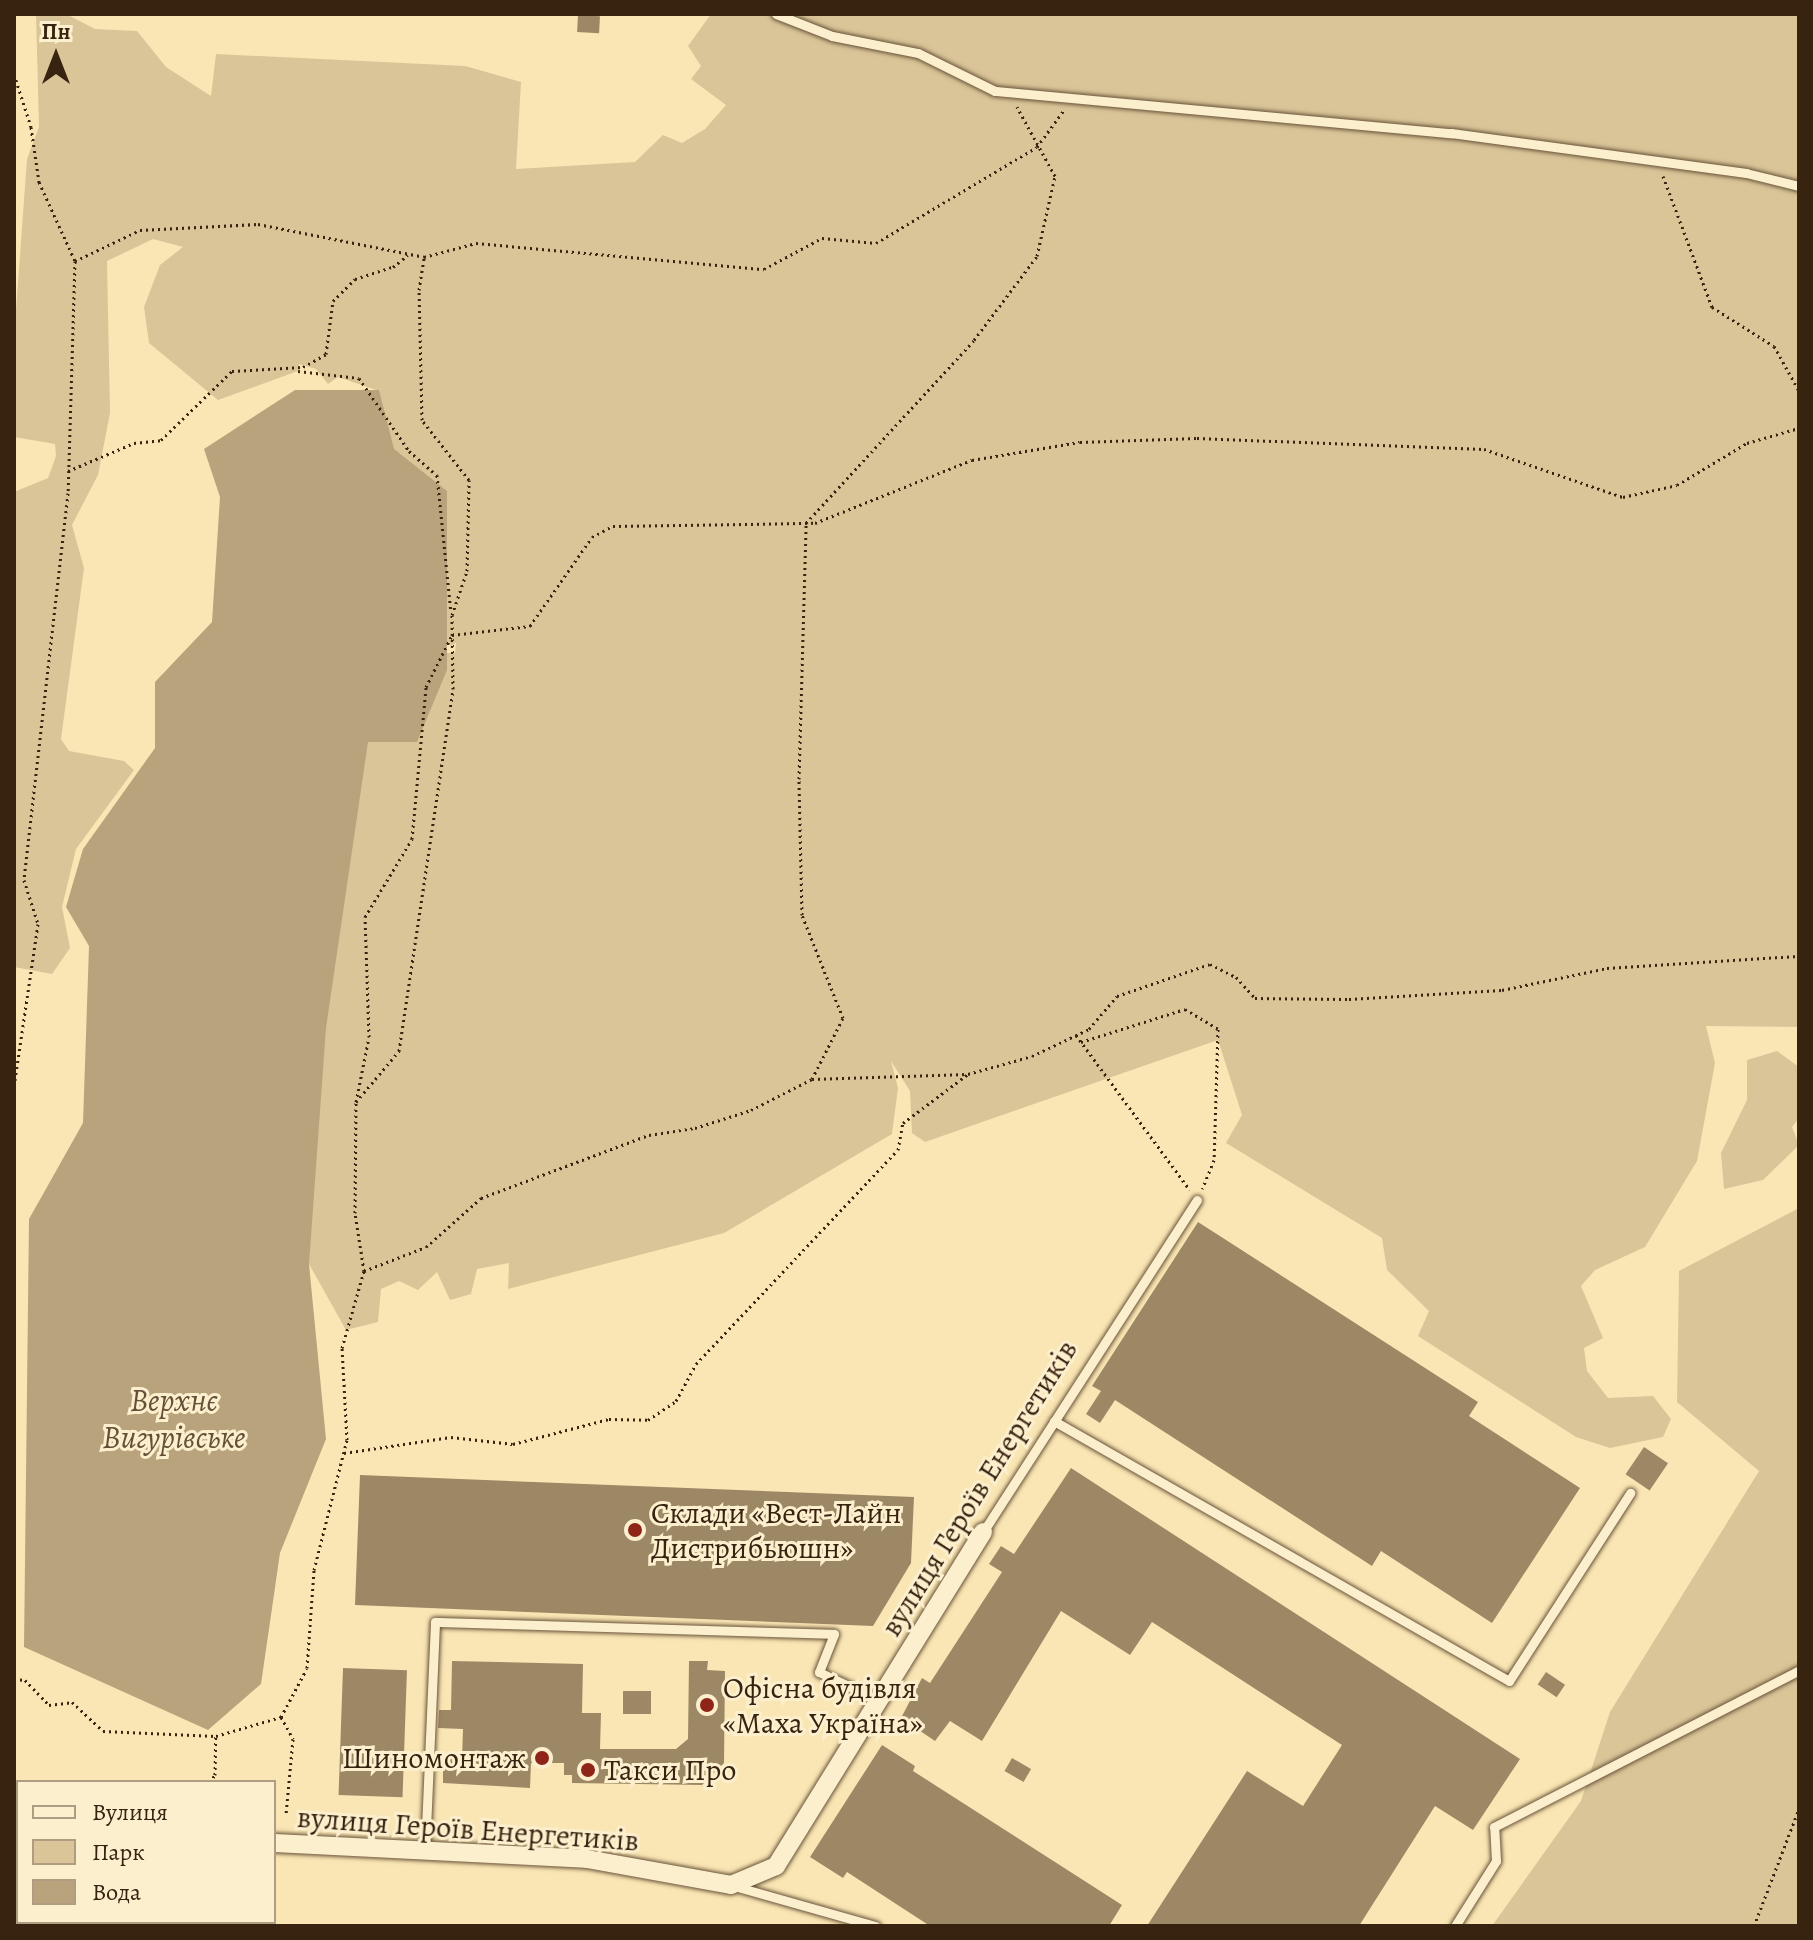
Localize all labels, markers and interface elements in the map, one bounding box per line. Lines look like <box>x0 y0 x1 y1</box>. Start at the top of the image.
north arrow <box>16 16 96 96</box>
text: Пн <box>42 17 70 47</box>
street label: вулиця Героїв Енергетиків <box>873 1333 1085 1643</box>
water label: Верхнє Вигурівське <box>102 1382 246 1457</box>
place label: Склади «Вест-Лайн Дистрибьюшн» <box>651 1495 901 1566</box>
marker: Склади «Вест-Лайн Дистрибьюшн» <box>626 1521 644 1539</box>
place label: Офісна будівля «Маха Україна» <box>723 1670 923 1740</box>
marker: Офісна будівля «Маха Україна» <box>698 1696 716 1714</box>
place label: Шиномонтаж <box>342 1740 526 1776</box>
marker: Шиномонтаж <box>533 1749 551 1767</box>
place label: Такси Про <box>604 1752 736 1788</box>
marker: Такси Про <box>579 1761 597 1779</box>
legend <box>16 1780 276 1924</box>
text: Вулиця <box>92 1796 168 1828</box>
street label: вулиця Героїв Енергетиків <box>296 1799 640 1859</box>
text: Парк <box>92 1836 145 1868</box>
text: Вода <box>92 1876 141 1908</box>

